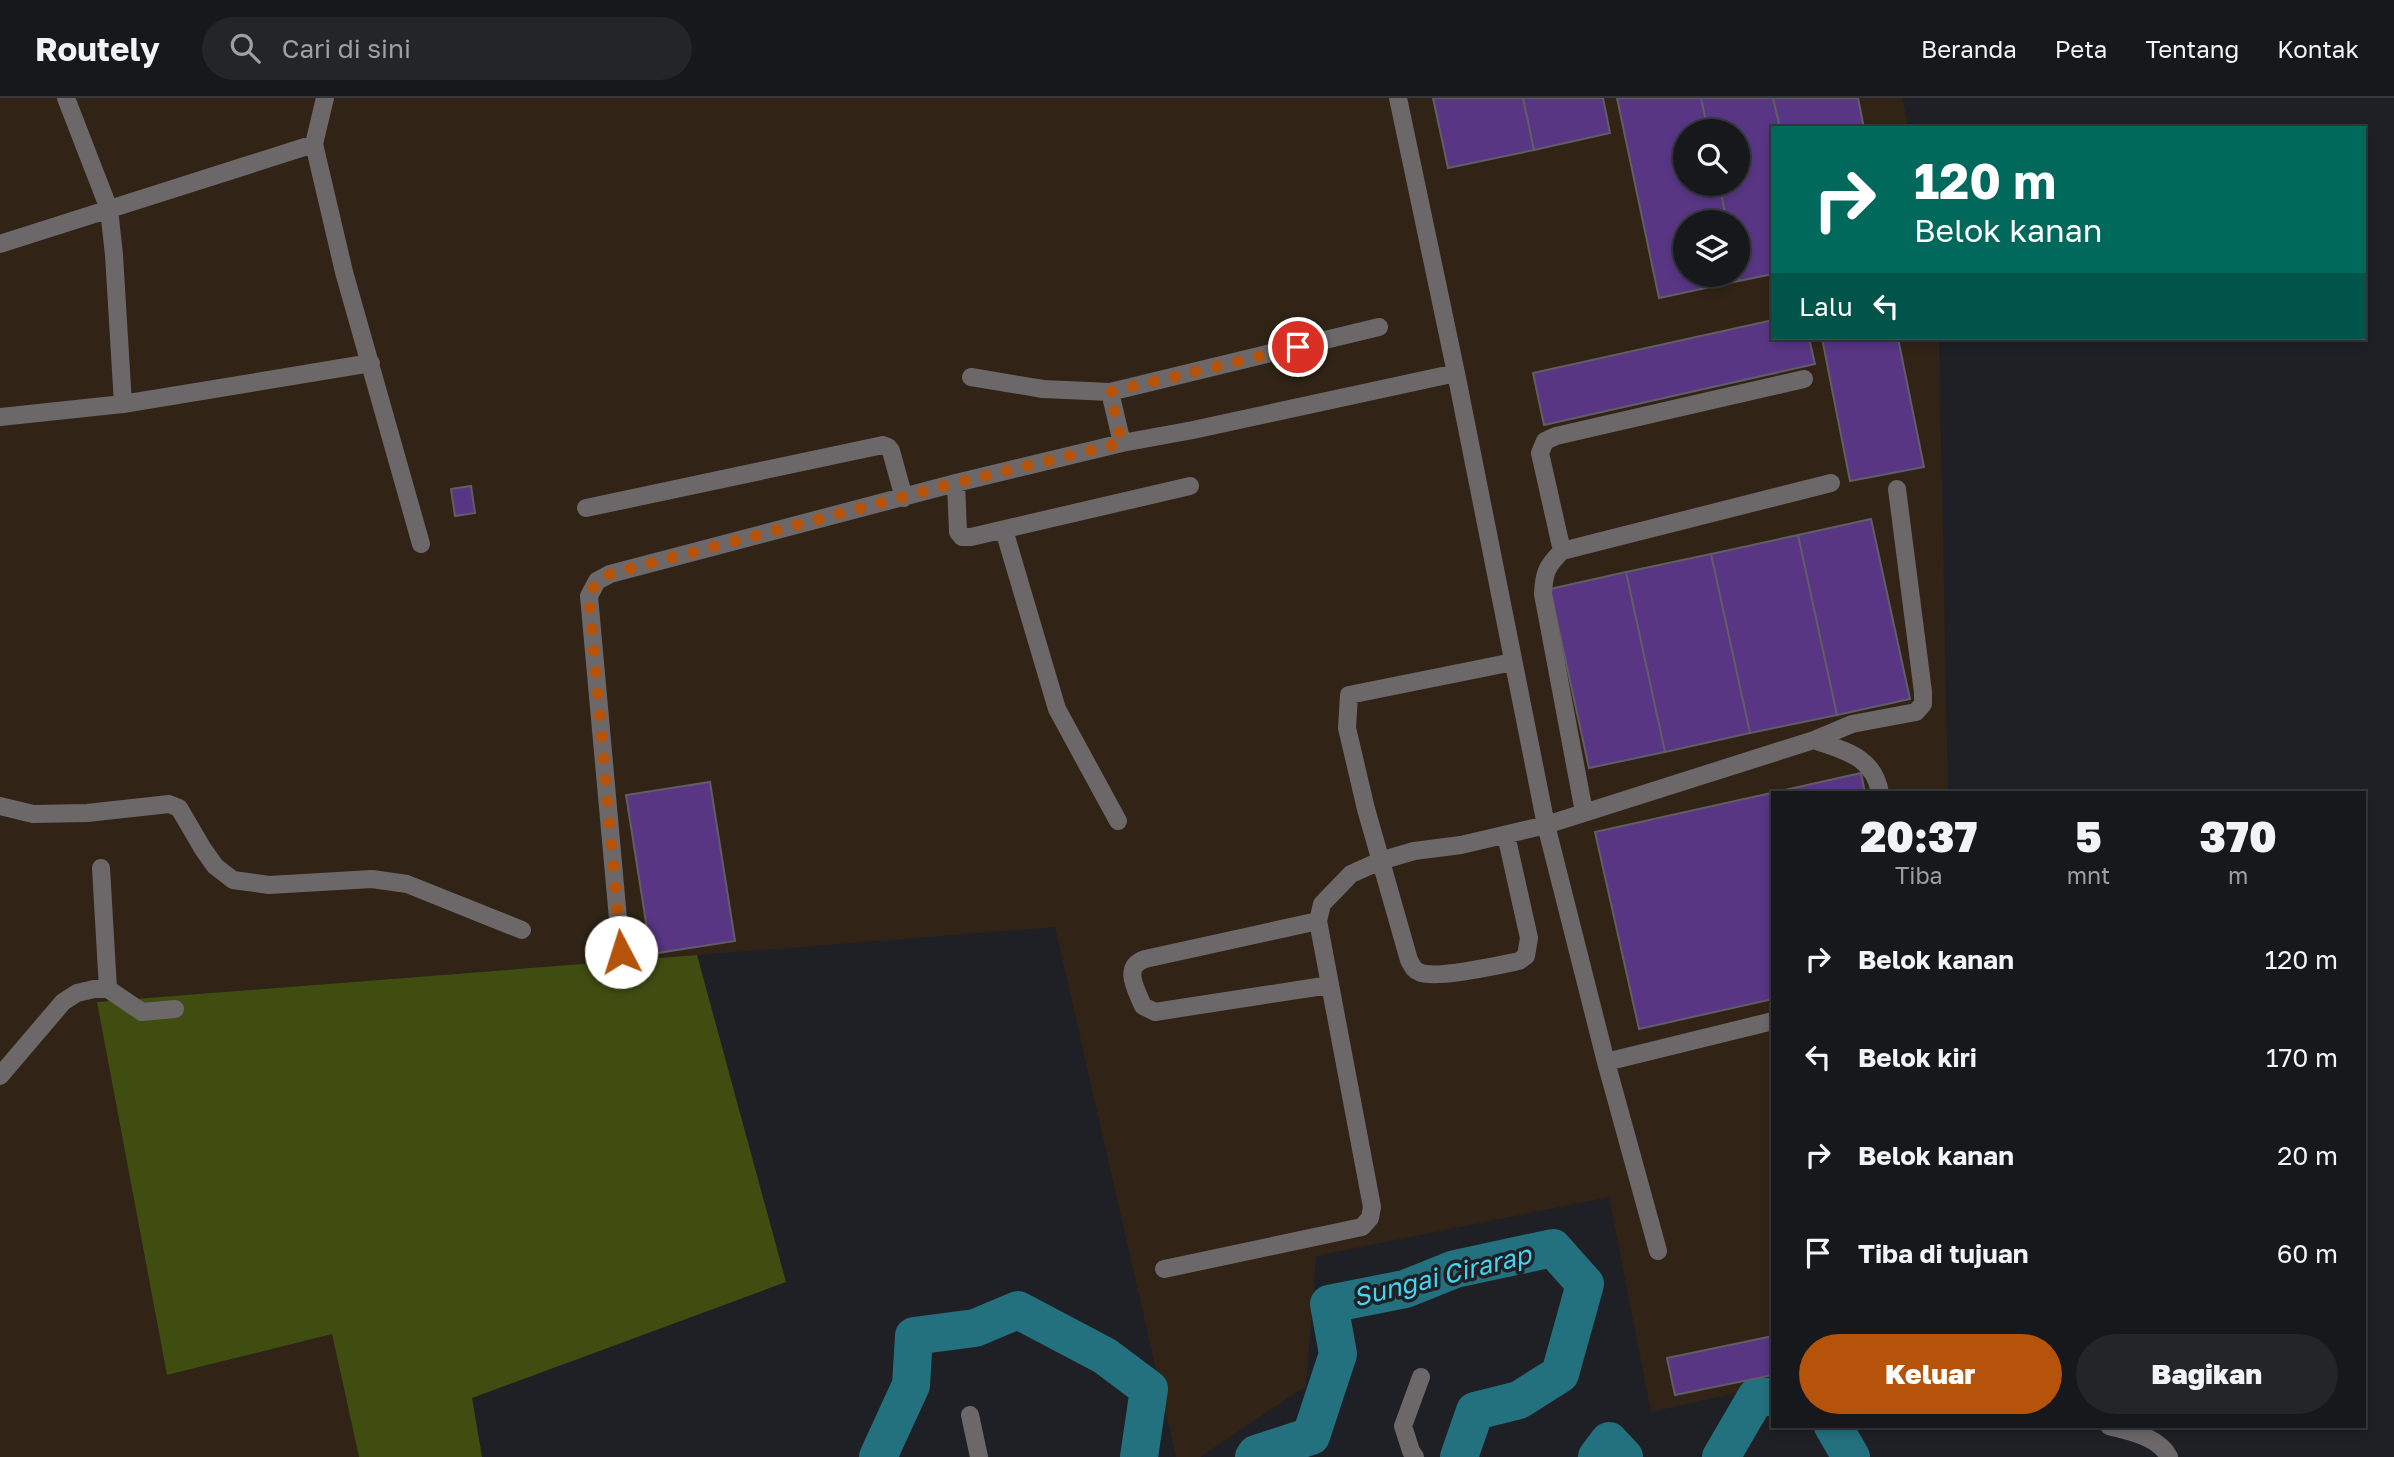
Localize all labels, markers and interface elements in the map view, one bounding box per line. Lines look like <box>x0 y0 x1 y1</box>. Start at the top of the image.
search box <box>202 17 692 80</box>
text: Routely <box>35 29 160 68</box>
icon: search <box>226 29 264 67</box>
text: Cari di sini <box>282 33 411 64</box>
text: Beranda <box>1921 34 2017 63</box>
text: Peta <box>2055 34 2107 63</box>
text: Tentang <box>2145 34 2239 63</box>
text: Kontak <box>2277 34 2359 63</box>
map controls <box>1673 119 1750 287</box>
button: search <box>1673 119 1750 196</box>
text: 120 m <box>1914 151 2056 210</box>
icon: right <box>1799 154 1890 245</box>
button: layers <box>1673 210 1750 287</box>
text: Belok kanan <box>1914 211 2102 249</box>
icon: left <box>1867 287 1905 325</box>
text: Lalu <box>1799 291 1853 322</box>
pin <box>1268 317 1328 377</box>
icon: arrive <box>1279 328 1317 366</box>
text: 20:37 <box>1860 811 1977 861</box>
text: 5 <box>2075 811 2102 861</box>
text: 370 <box>2199 811 2277 861</box>
text: Tiba <box>1895 861 1943 889</box>
text: mnt <box>2067 861 2110 889</box>
text: m <box>2228 861 2248 889</box>
position arrow <box>584 915 658 989</box>
icon: right <box>1799 940 1837 978</box>
text: Belok kanan <box>1858 944 2014 975</box>
text: 120 m <box>2265 944 2338 975</box>
icon: left <box>1799 1038 1837 1076</box>
text: Belok kiri <box>1858 1042 1977 1073</box>
text: 170 m <box>2266 1042 2338 1073</box>
icon: right <box>1799 1136 1837 1174</box>
text: Belok kanan <box>1858 1140 2014 1171</box>
text: 20 m <box>2277 1140 2338 1171</box>
icon: arrive <box>1799 1234 1837 1272</box>
water label: Sungai Cirarap <box>1350 1238 1536 1313</box>
text: Tiba di tujuan <box>1858 1238 2028 1269</box>
text: 60 m <box>2277 1238 2338 1269</box>
button: Keluar <box>1799 1334 2062 1414</box>
button: Bagikan <box>2076 1334 2338 1414</box>

